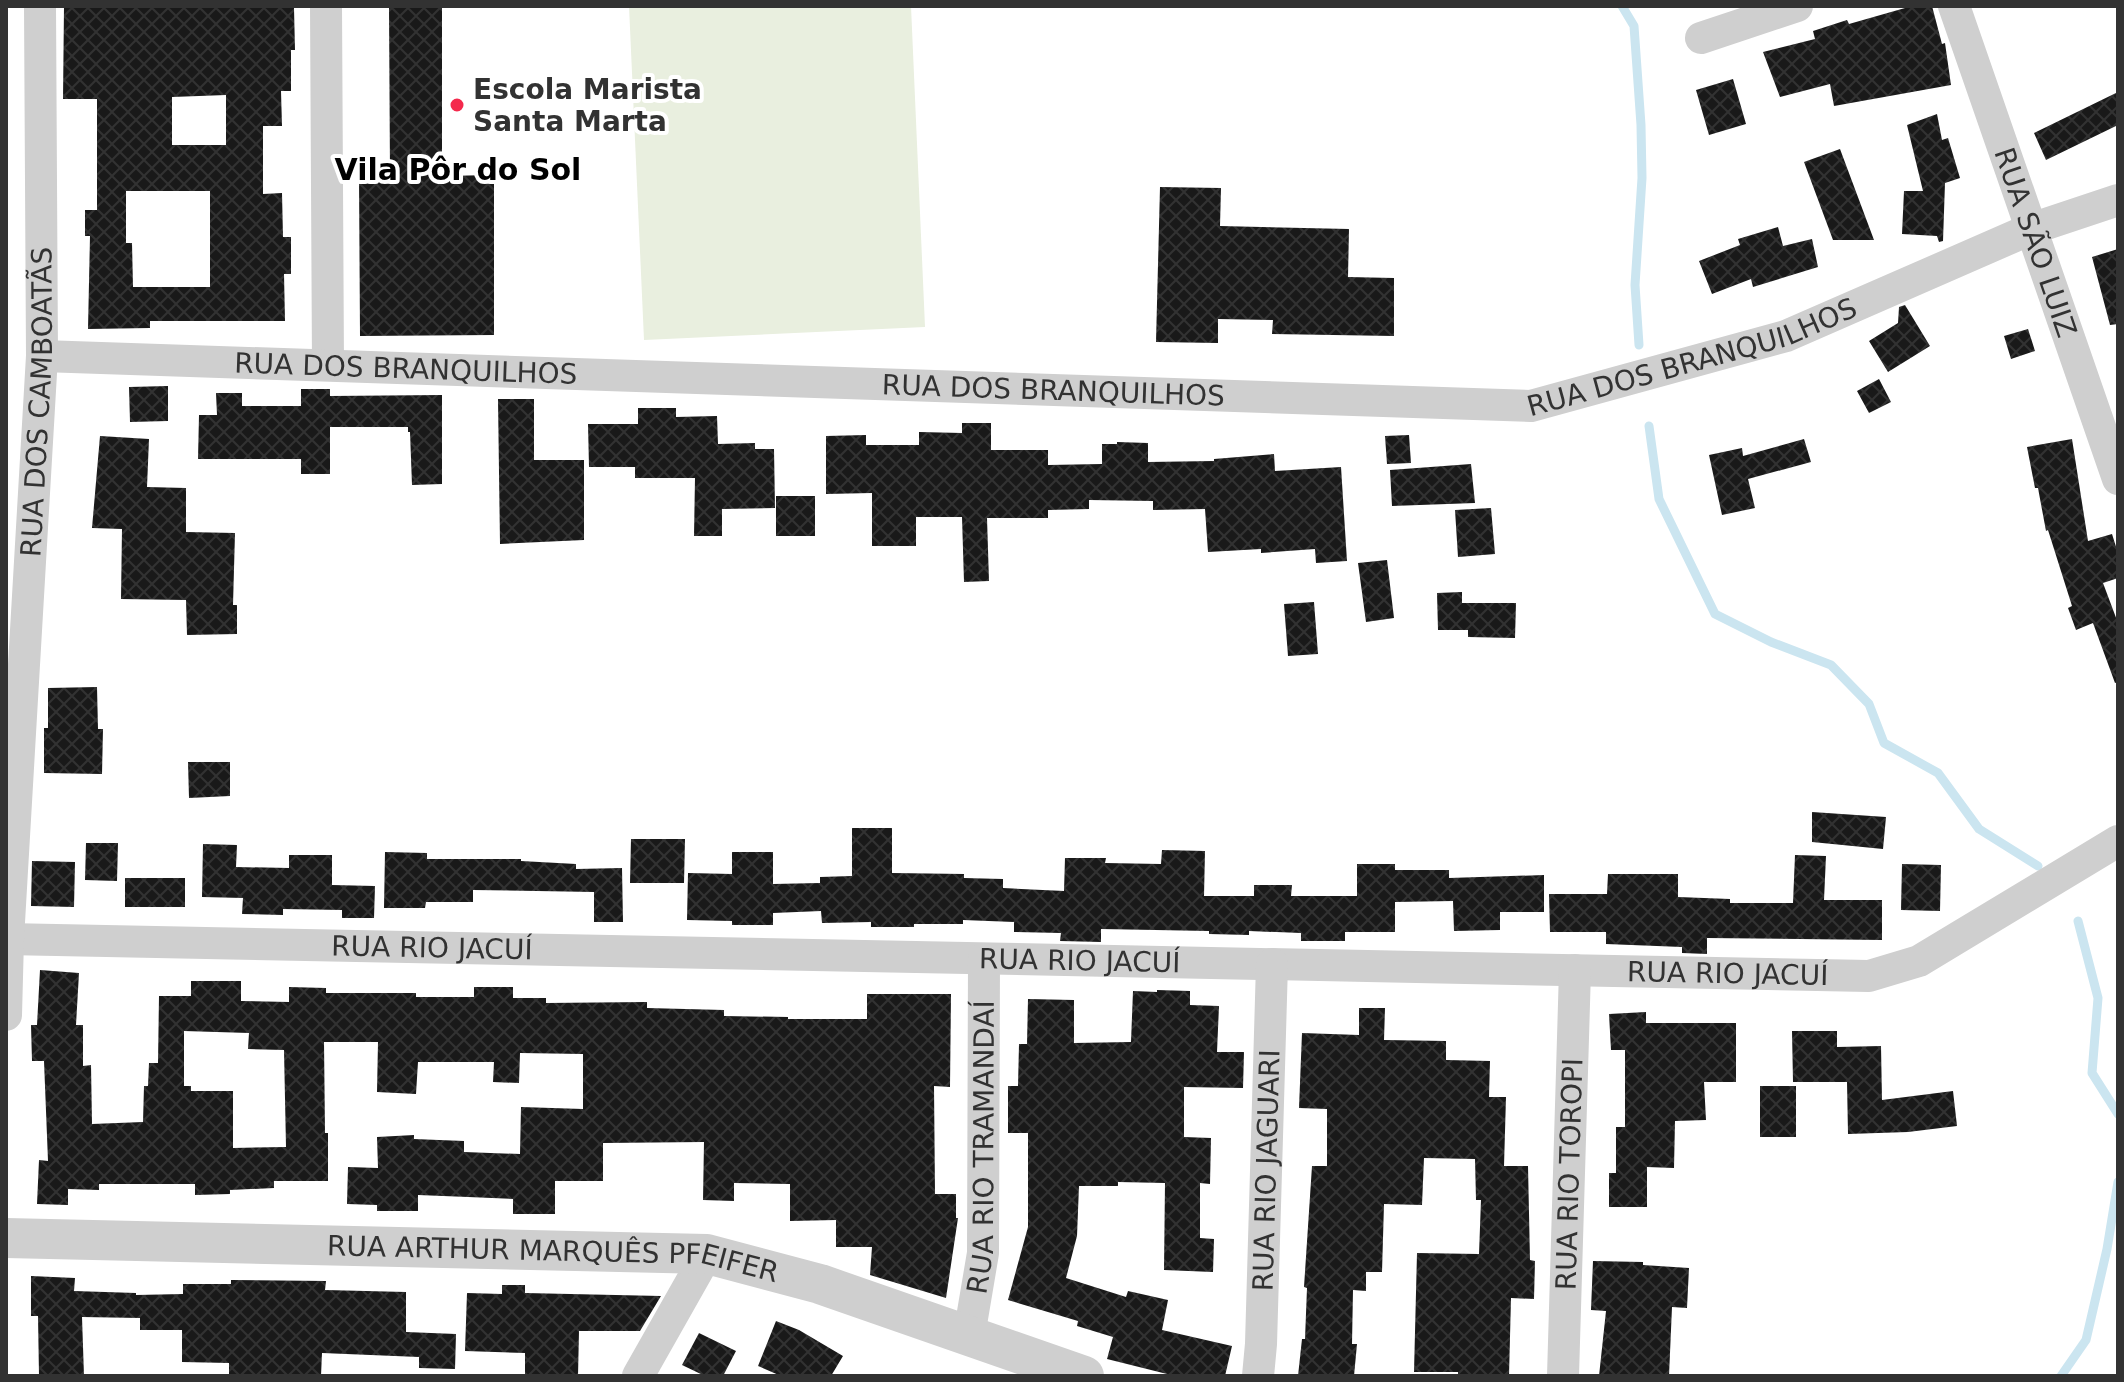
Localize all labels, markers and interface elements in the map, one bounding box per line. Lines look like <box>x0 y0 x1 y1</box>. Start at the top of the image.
place label: Escola Marista Santa Marta <box>473 73 702 138</box>
marker: Escola Marista Santa Marta <box>448 96 466 114</box>
street label: RUA SÃO LUIZ <box>1987 143 2083 341</box>
district label: Vila Pôr do Sol <box>335 152 581 187</box>
street label: RUA DOS CAMBOATÃS <box>14 247 59 558</box>
street label: RUA DOS BRANQUILHOS <box>1523 291 1862 423</box>
street label: RUA DOS BRANQUILHOS <box>234 346 578 391</box>
street label: RUA DOS BRANQUILHOS <box>881 368 1226 413</box>
street label: RUA RIO JACUÍ <box>331 929 533 966</box>
street label: RUA RIO JACUÍ <box>979 942 1181 979</box>
street label: RUA RIO JACUÍ <box>1627 955 1829 992</box>
street label: RUA RIO TRAMANDAÍ <box>960 1000 1001 1296</box>
street label: RUA RIO JAGUARI <box>1247 1049 1287 1292</box>
street label: RUA RIO TOROPI <box>1550 1057 1589 1291</box>
street label: RUA ARTHUR MARQUÊS PFEIFER <box>327 1229 782 1289</box>

